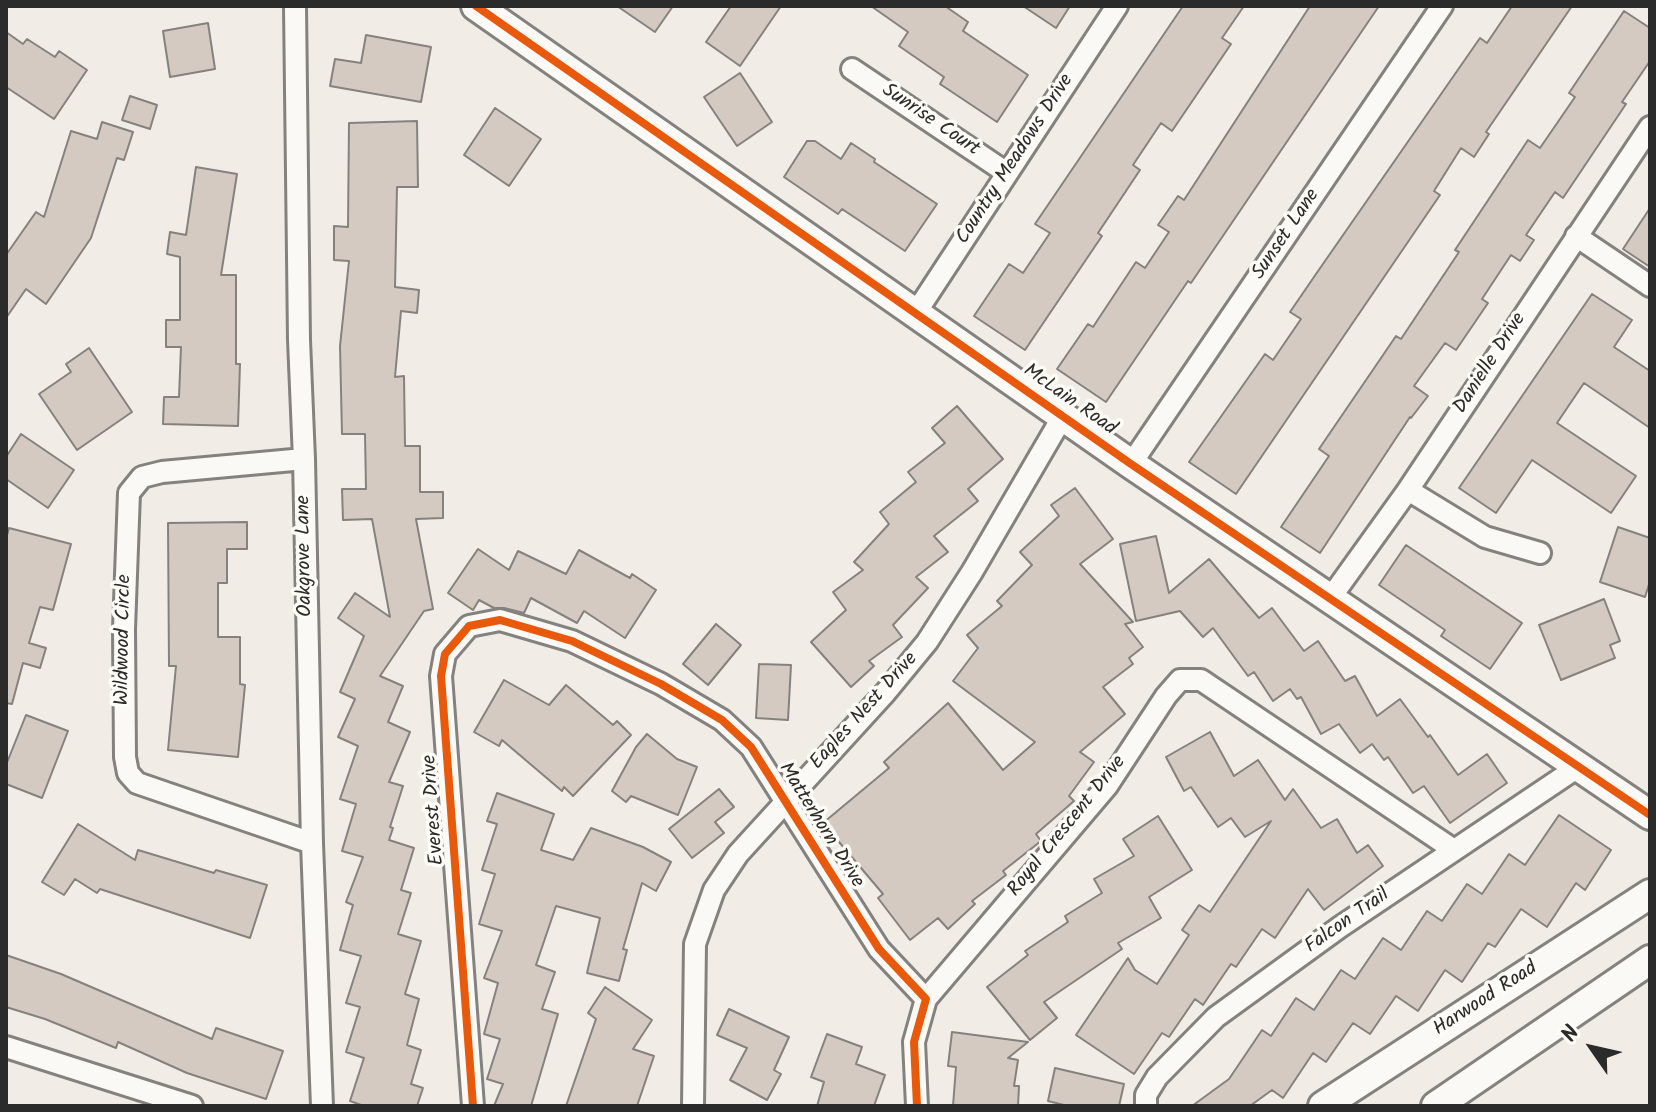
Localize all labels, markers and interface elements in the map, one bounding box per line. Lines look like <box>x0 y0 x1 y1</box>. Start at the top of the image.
street label: Country Meadows Drive <box>952 70 1080 250</box>
street label: Sunrise Court <box>877 80 983 162</box>
street label: Sunset Lane <box>1248 185 1326 285</box>
street label: Danielle Drive <box>1450 309 1532 419</box>
street label: McLain Road <box>1018 360 1120 442</box>
street label: Oakgrove Lane <box>293 495 319 617</box>
street label: Wildwood Circle <box>112 574 138 706</box>
street label: Eagles Nest Drive <box>806 648 924 776</box>
street label: Royal Crescent Drive <box>1004 752 1132 902</box>
street label: Everest Drive <box>419 754 451 866</box>
street label: Matterhorn Drive <box>772 759 868 893</box>
street label: Falcon Trail <box>1301 884 1395 960</box>
street label: Harwood Road <box>1430 958 1542 1042</box>
north arrow <box>1552 1008 1632 1088</box>
text: N <box>1553 1019 1590 1050</box>

